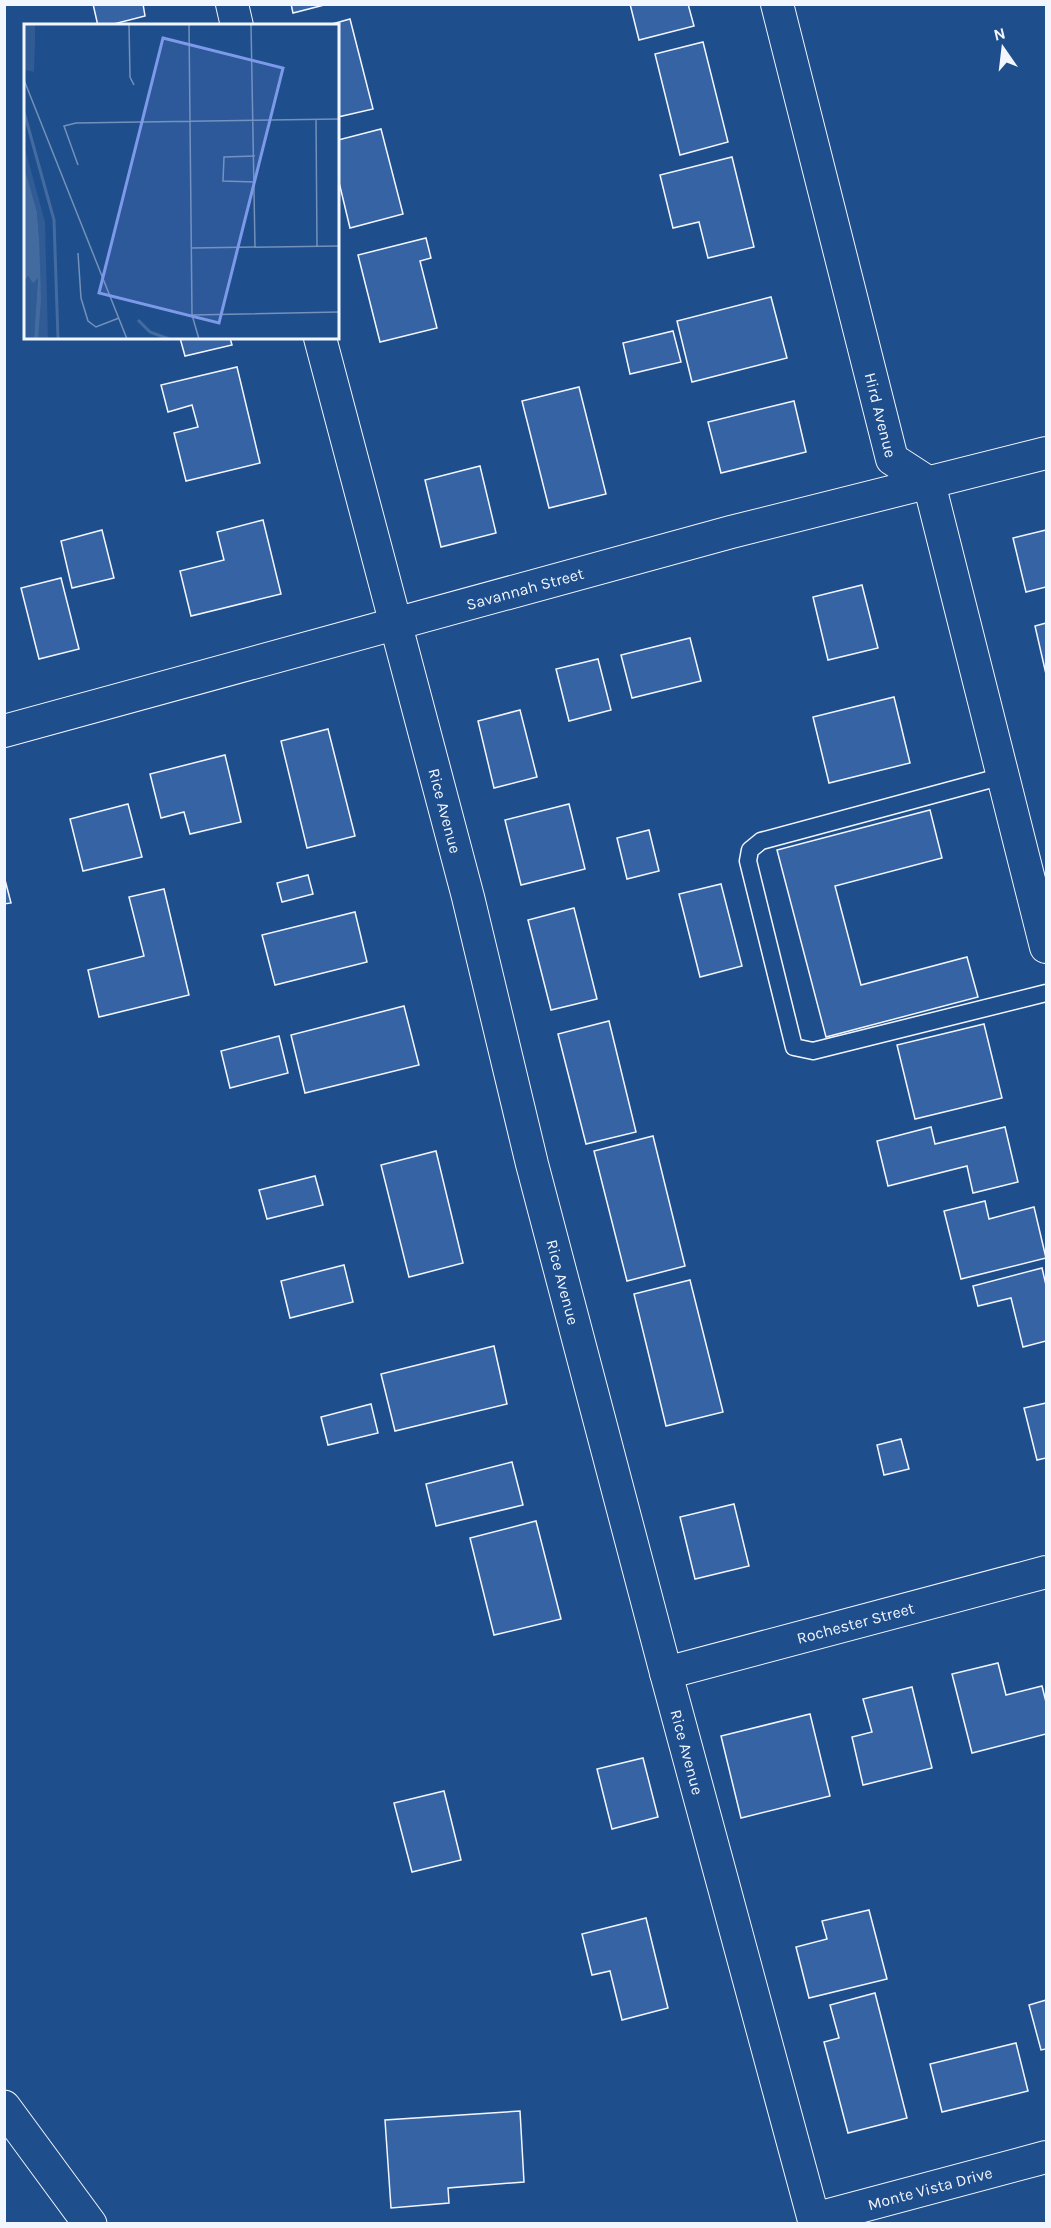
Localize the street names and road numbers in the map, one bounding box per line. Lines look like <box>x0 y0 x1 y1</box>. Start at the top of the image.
street label: Hird Avenue <box>861 370 901 460</box>
street label: Savannah Street <box>464 563 586 614</box>
street label: Rice Avenue <box>425 766 466 855</box>
street label: Rice Avenue <box>543 1237 583 1327</box>
street label: Rochester Street <box>795 1598 916 1647</box>
street label: Rice Avenue <box>667 1707 708 1797</box>
street label: Monte Vista Drive <box>866 2162 994 2214</box>

